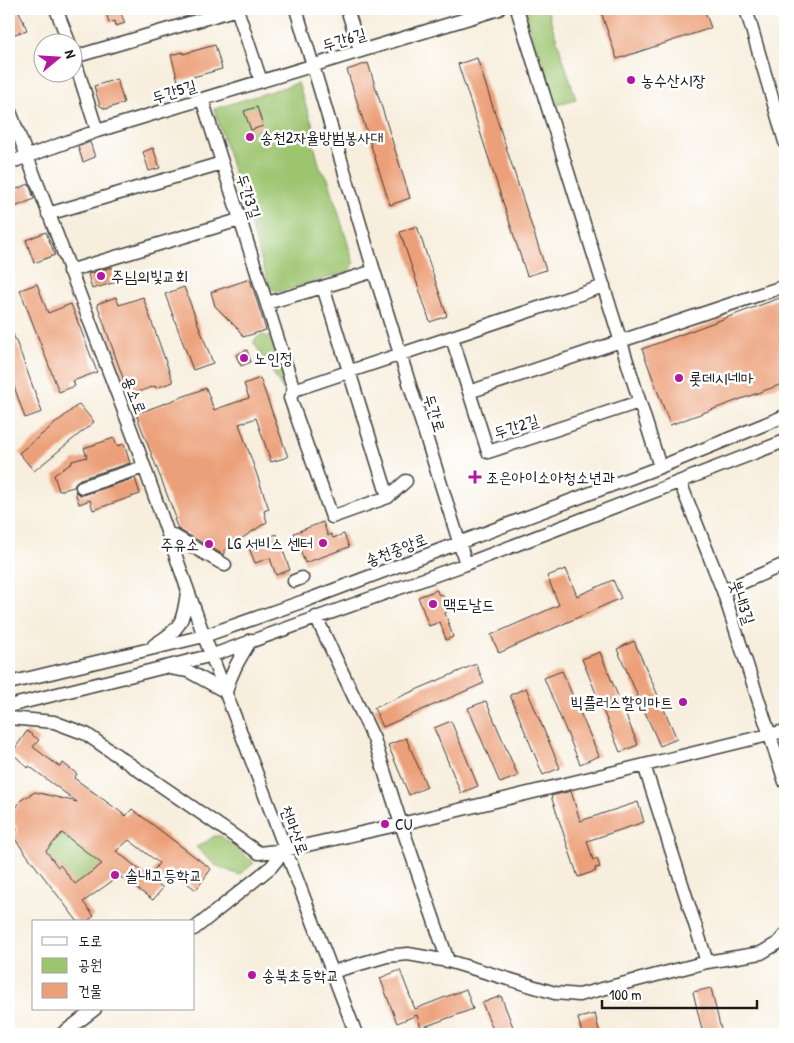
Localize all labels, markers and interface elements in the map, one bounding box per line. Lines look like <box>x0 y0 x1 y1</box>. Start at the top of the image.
street label: 두간6길 <box>319 22 369 56</box>
north arrow <box>32 32 82 82</box>
text: N <box>61 47 81 61</box>
place label: 농수산시장 <box>641 69 706 91</box>
street label: 두간5길 <box>149 74 199 108</box>
marker: 농수산시장 <box>625 74 637 86</box>
place label: 송천2자율방범봉사대 <box>260 126 383 148</box>
marker: 송천2자율방범봉사대 <box>244 131 256 143</box>
street label: 두간3길 <box>231 171 267 221</box>
place label: 주님의빛교회 <box>111 265 188 287</box>
marker: 주님의빛교회 <box>95 270 107 282</box>
place label: 노인정 <box>254 347 293 369</box>
marker: 노인정 <box>238 352 250 364</box>
place label: 롯데시네마 <box>689 367 754 389</box>
marker: 롯데시네마 <box>673 372 685 384</box>
street label: 용소로 <box>118 373 152 417</box>
street label: 두간로 <box>419 391 451 435</box>
street label: 두간2길 <box>491 408 541 444</box>
place label: 조은아이소아청소년과 <box>486 466 615 488</box>
marker: 조은아이소아청소년과 <box>468 470 482 484</box>
street label: 송천중앙로 <box>362 527 430 571</box>
place label: LG 서비스 센터 <box>228 532 313 554</box>
place label: 주유소 <box>160 533 199 555</box>
marker: LG 서비스 센터 <box>317 537 329 549</box>
marker: 주유소 <box>203 538 215 550</box>
street label: 붓내3길 <box>725 577 761 627</box>
place label: 맥도날드 <box>443 593 495 615</box>
marker: 맥도날드 <box>427 598 439 610</box>
place label: 빅플러스할인마트 <box>570 691 673 713</box>
marker: 빅플러스할인마트 <box>677 696 689 708</box>
street label: 천마산로 <box>276 802 314 858</box>
place label: CU <box>395 813 413 835</box>
marker: CU <box>379 818 391 830</box>
place label: 솔내고등학교 <box>125 864 202 886</box>
marker: 솔내고등학교 <box>109 869 121 881</box>
legend <box>32 920 195 1010</box>
text: 도로 <box>78 930 102 951</box>
text: 공원 <box>78 954 102 975</box>
place label: 송북초등학교 <box>262 964 339 986</box>
marker: 송북초등학교 <box>246 969 258 981</box>
scale bar <box>602 978 756 1010</box>
text: 건물 <box>78 980 102 1001</box>
text: 100 m <box>609 984 642 1005</box>

